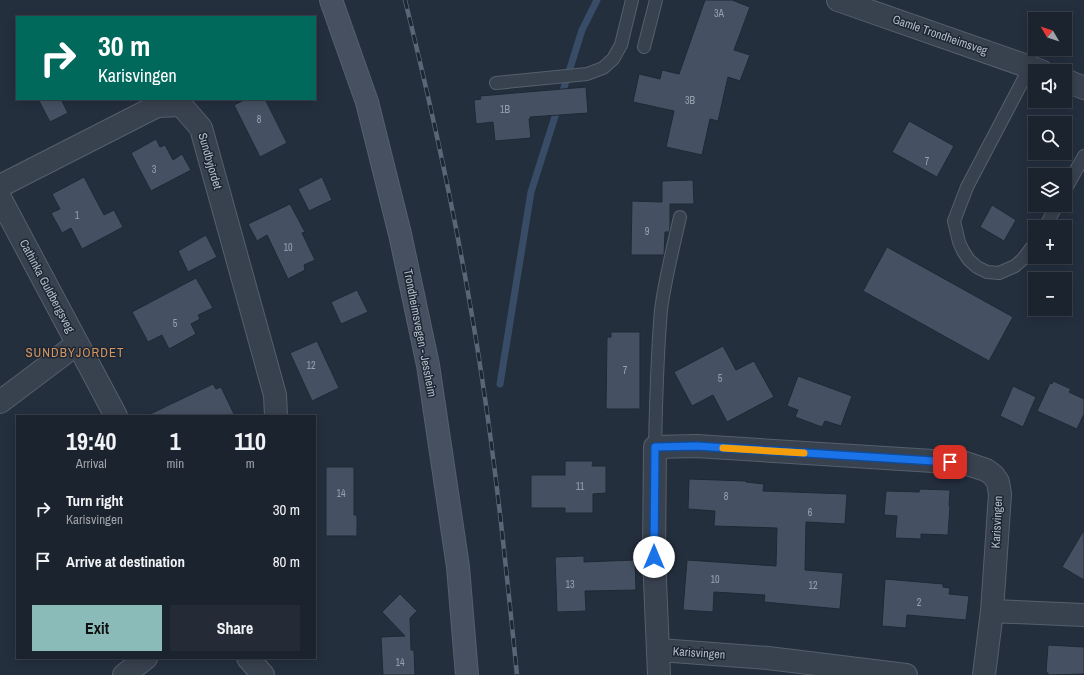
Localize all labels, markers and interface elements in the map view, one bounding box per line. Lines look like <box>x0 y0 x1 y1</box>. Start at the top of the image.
house number: 3A <box>714 7 725 20</box>
street label: Gamle Trondheimsveg <box>890 11 990 59</box>
north arrow <box>1028 12 1072 56</box>
map controls <box>1028 12 1072 316</box>
text: 30 m <box>98 27 150 65</box>
icon: right <box>32 32 84 84</box>
text: Karisvingen <box>98 63 177 88</box>
button: sound <box>1028 64 1072 108</box>
house number: 3B <box>685 94 696 107</box>
house number: 1B <box>500 103 511 116</box>
house number: 8 <box>257 113 262 126</box>
button: search <box>1028 116 1072 160</box>
street label: Sundbyjordet <box>194 131 226 191</box>
house number: 7 <box>925 155 930 168</box>
house number: 3 <box>152 163 157 176</box>
button: layers <box>1028 168 1072 212</box>
house number: 1 <box>75 209 80 222</box>
button: + <box>1028 220 1072 264</box>
house number: 9 <box>645 225 650 238</box>
street label: Cathinka Guldbergsveg <box>16 237 79 336</box>
house number: 10 <box>283 241 293 254</box>
street label: Trondheimsvegen - Jessheim <box>400 268 440 398</box>
button: − <box>1028 272 1072 316</box>
house number: 5 <box>173 317 178 330</box>
district label: SUNDBYJORDET <box>25 344 125 361</box>
house number: 12 <box>306 359 316 372</box>
house number: 7 <box>623 364 628 377</box>
house number: 5 <box>718 372 723 385</box>
text: 19:40 <box>66 425 116 457</box>
text: 1 <box>170 425 181 457</box>
text: 110 <box>234 425 266 457</box>
pin <box>933 445 967 479</box>
icon: arrive <box>939 451 961 473</box>
text: Arrival <box>76 455 107 472</box>
text: min <box>166 455 184 472</box>
text: m <box>246 455 255 472</box>
house number: 11 <box>576 480 585 493</box>
house number: 14 <box>336 487 346 500</box>
text: Turn right <box>66 490 123 511</box>
house number: 8 <box>724 490 729 503</box>
street label: Karisvingen <box>988 495 1006 549</box>
icon: right <box>32 498 54 520</box>
text: 30 m <box>273 499 300 520</box>
house number: 6 <box>808 506 813 519</box>
text: Karisvingen <box>66 511 123 528</box>
position arrow <box>633 536 675 578</box>
icon: arrive <box>32 550 54 572</box>
text: Arrive at destination <box>66 551 185 572</box>
text: 80 m <box>273 551 300 572</box>
house number: 10 <box>710 573 720 586</box>
house number: 13 <box>565 578 575 591</box>
house number: 12 <box>808 579 818 592</box>
house number: 2 <box>917 596 922 609</box>
button: Exit <box>32 605 162 651</box>
button: Share <box>170 605 300 651</box>
street label: Karisvingen <box>672 643 726 663</box>
house number: 14 <box>395 656 405 669</box>

